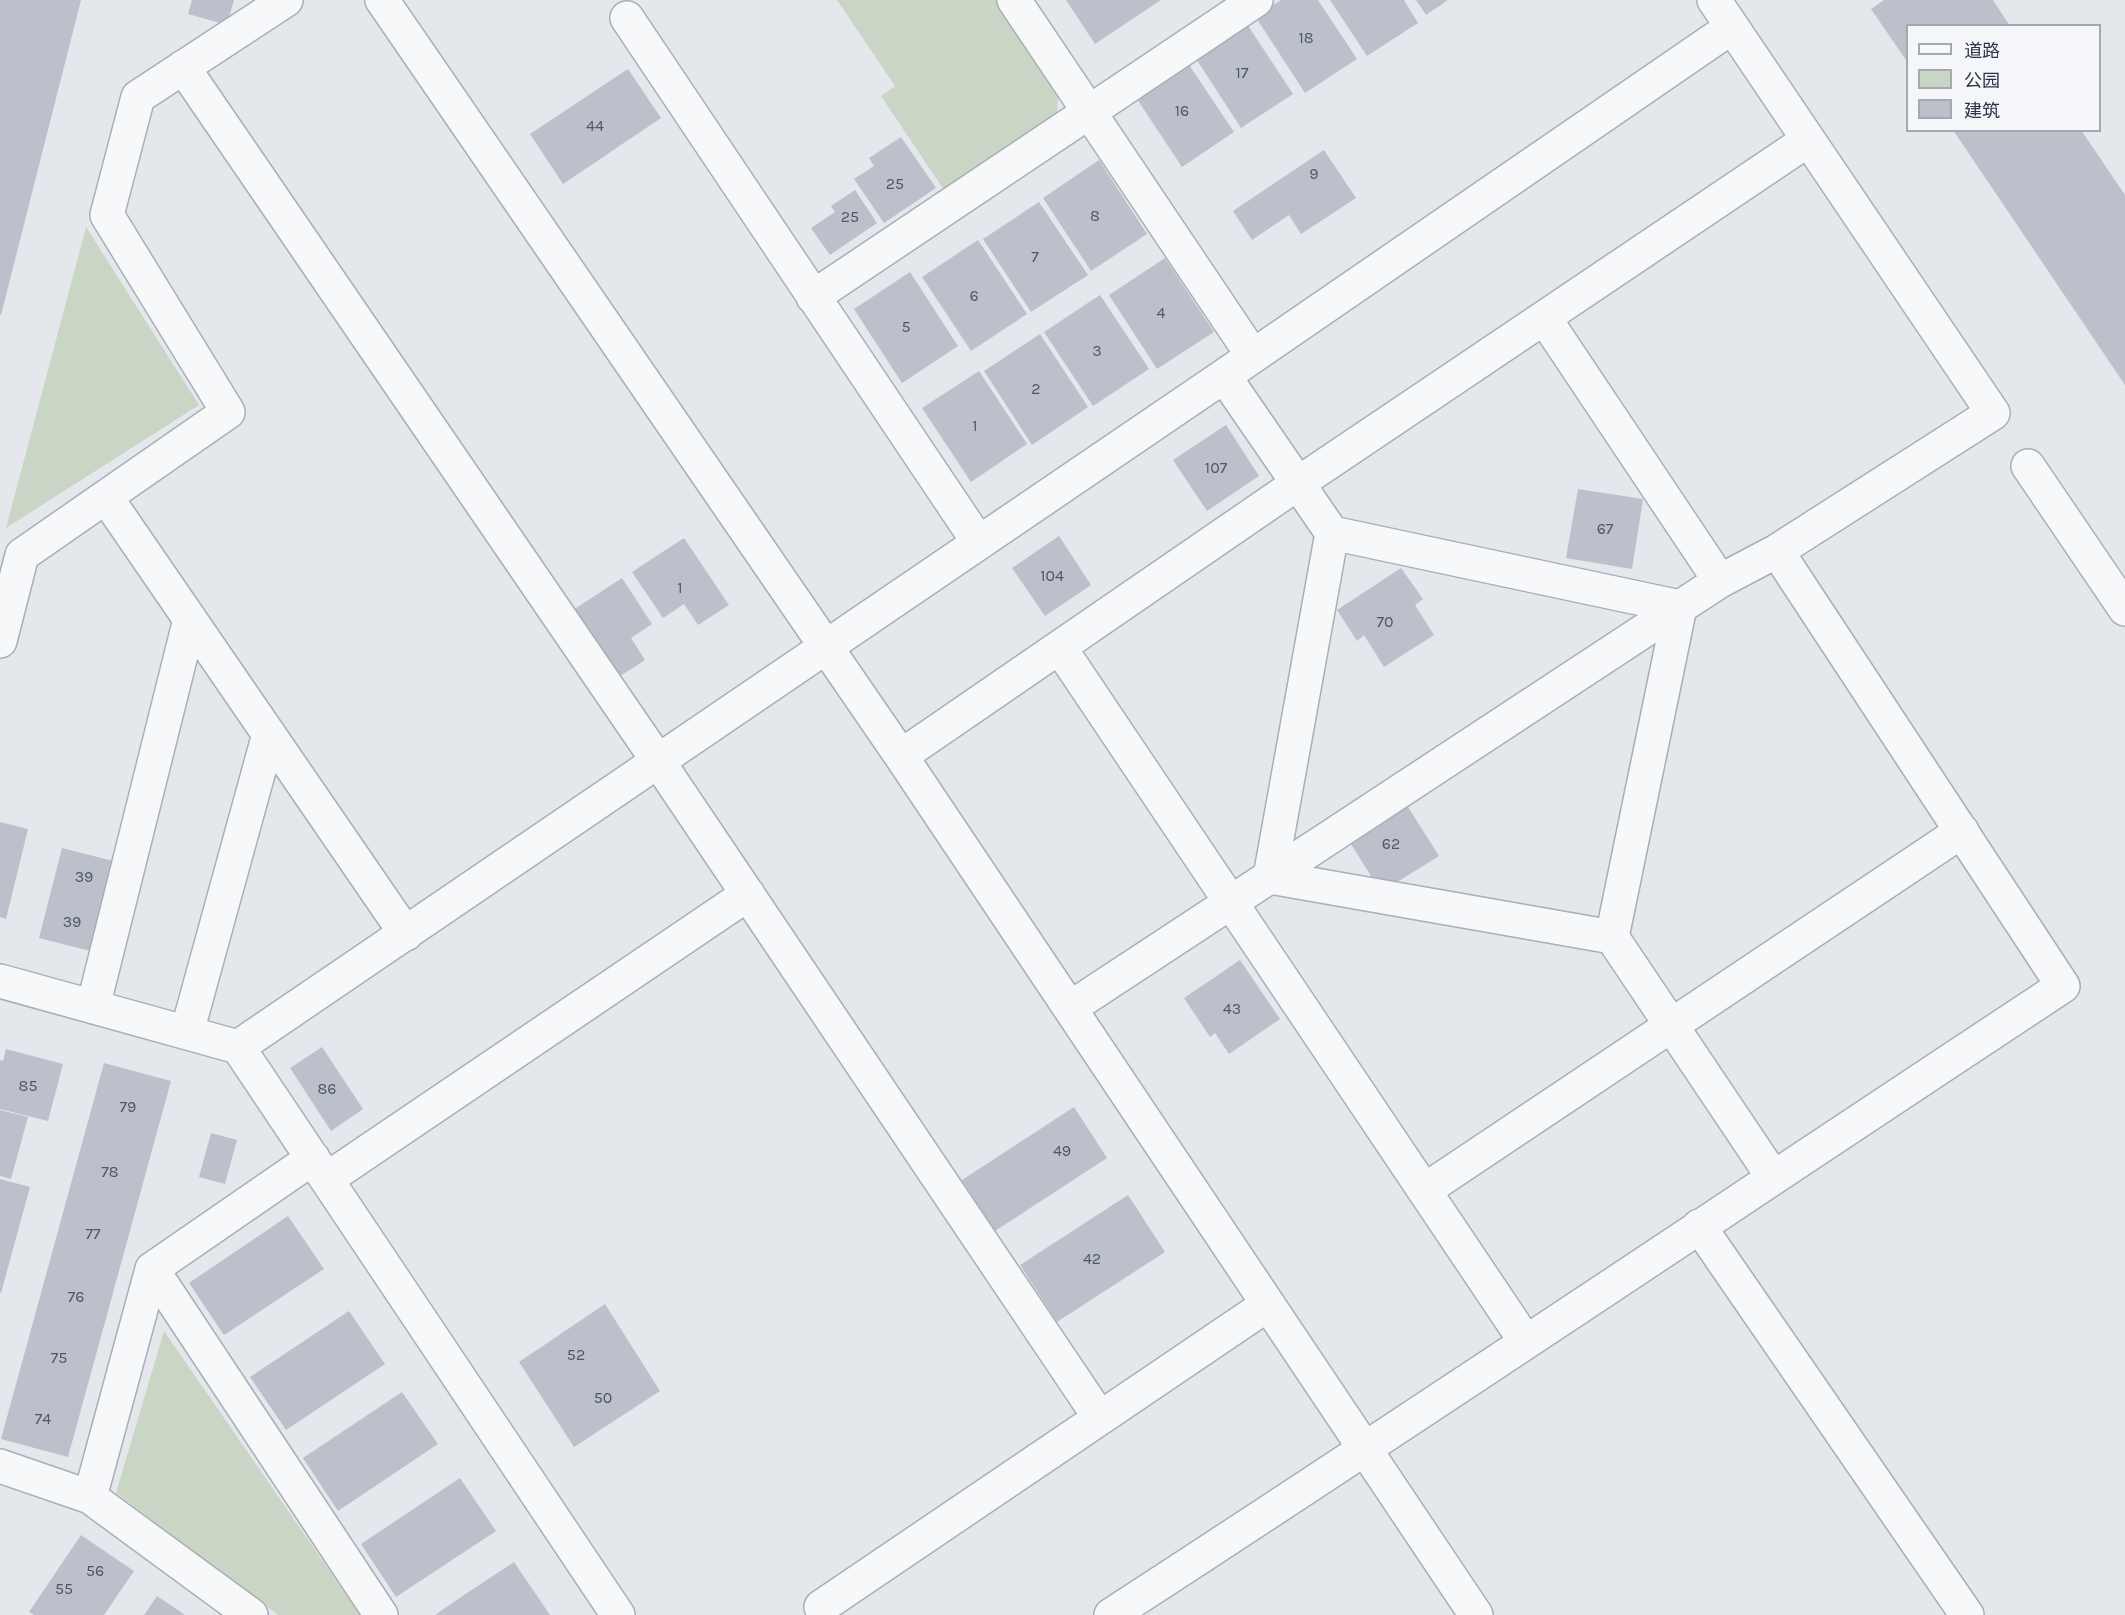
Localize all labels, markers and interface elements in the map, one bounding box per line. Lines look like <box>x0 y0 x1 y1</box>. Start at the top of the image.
legend <box>1906 24 2101 132</box>
house number: 18 <box>1298 28 1314 48</box>
text: 道路 <box>1964 40 2000 62</box>
house number: 17 <box>1236 63 1248 83</box>
text: 公园 <box>1964 70 2000 92</box>
text: 建筑 <box>1964 100 2000 122</box>
house number: 16 <box>1175 101 1189 121</box>
house number: 44 <box>586 116 604 136</box>
house number: 9 <box>1309 164 1319 184</box>
house number: 25 <box>886 174 904 194</box>
house number: 8 <box>1090 206 1100 226</box>
house number: 25 <box>841 207 859 227</box>
house number: 7 <box>1031 247 1039 267</box>
house number: 6 <box>969 286 979 306</box>
house number: 4 <box>1157 303 1165 323</box>
house number: 5 <box>901 317 911 337</box>
house number: 3 <box>1092 341 1102 361</box>
house number: 2 <box>1031 379 1041 399</box>
house number: 1 <box>972 416 978 436</box>
house number: 107 <box>1205 458 1227 478</box>
house number: 67 <box>1597 519 1613 539</box>
house number: 104 <box>1040 566 1064 586</box>
house number: 1 <box>677 578 683 598</box>
house number: 70 <box>1376 612 1394 632</box>
house number: 62 <box>1382 834 1400 854</box>
house number: 39 <box>75 867 93 887</box>
house number: 39 <box>63 912 81 932</box>
house number: 43 <box>1223 999 1241 1019</box>
house number: 85 <box>19 1076 37 1096</box>
house number: 86 <box>318 1079 336 1099</box>
house number: 79 <box>120 1097 136 1117</box>
house number: 49 <box>1053 1141 1071 1161</box>
house number: 78 <box>101 1162 119 1182</box>
house number: 77 <box>85 1224 101 1244</box>
house number: 42 <box>1083 1249 1101 1269</box>
house number: 76 <box>68 1287 84 1307</box>
house number: 52 <box>567 1345 585 1365</box>
house number: 75 <box>51 1348 67 1368</box>
house number: 50 <box>594 1388 612 1408</box>
house number: 74 <box>35 1409 51 1429</box>
house number: 56 <box>86 1561 104 1581</box>
house number: 55 <box>55 1579 73 1599</box>

